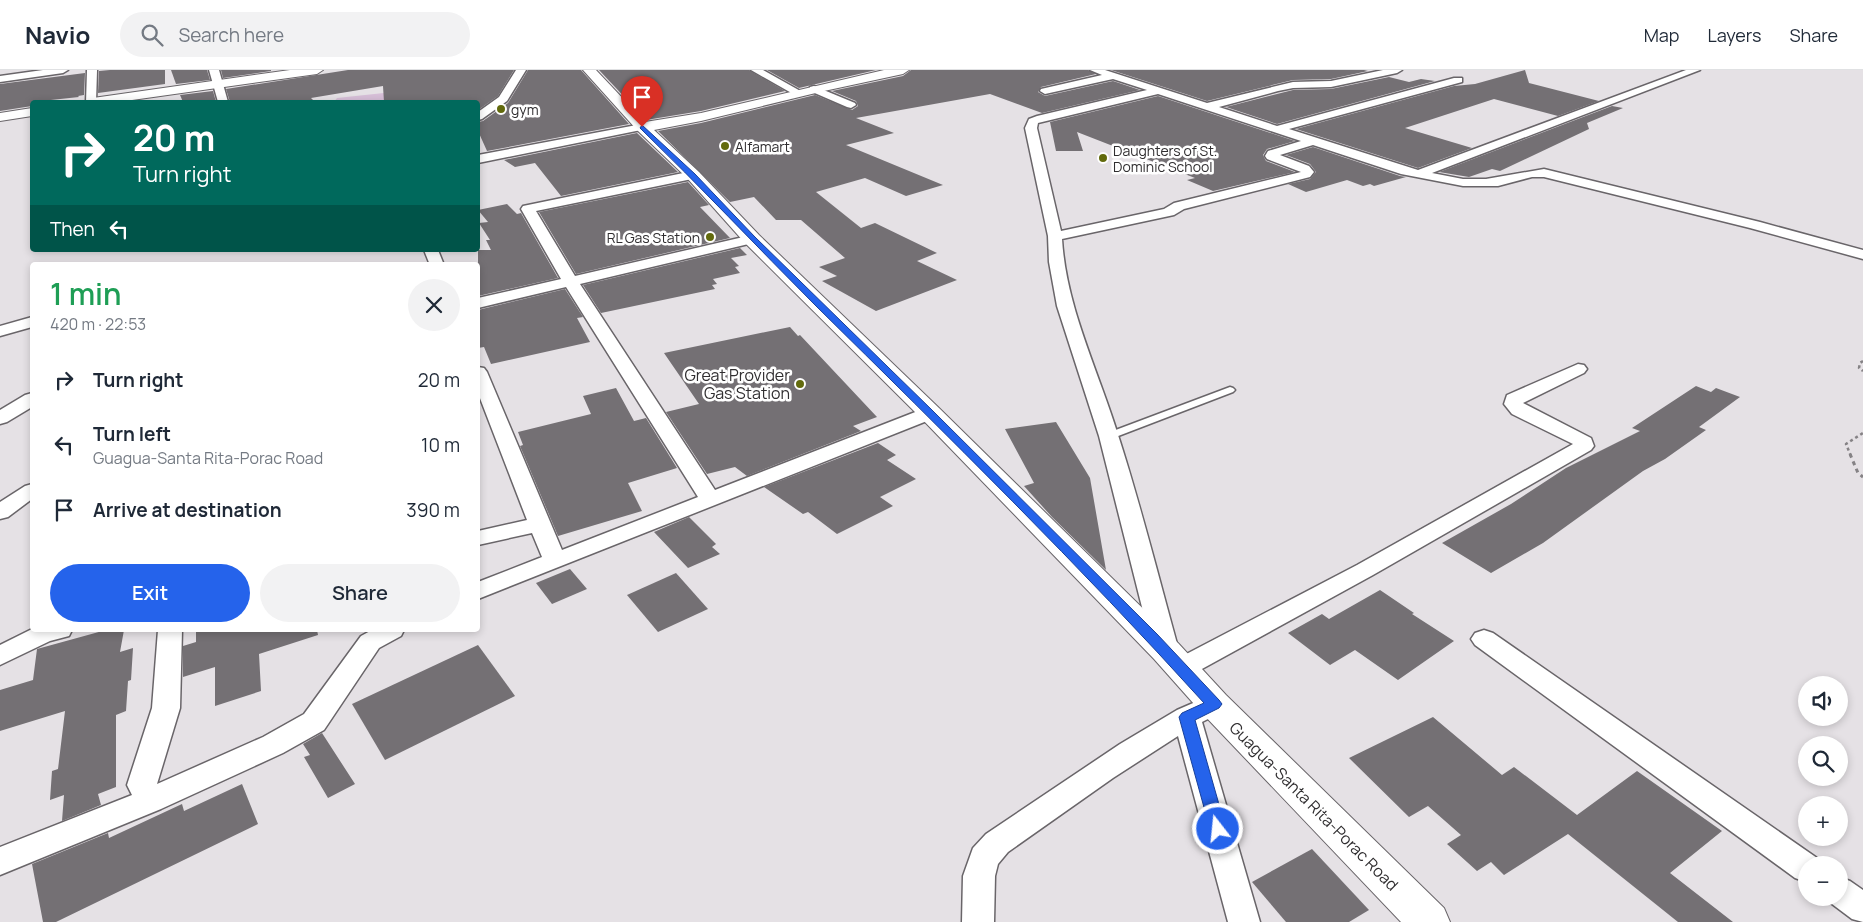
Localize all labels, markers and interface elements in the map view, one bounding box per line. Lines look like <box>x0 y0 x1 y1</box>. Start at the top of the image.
search box <box>120 12 470 57</box>
text: Navio <box>25 18 90 51</box>
icon: search <box>138 21 166 49</box>
text: Search here <box>178 22 284 48</box>
text: Map <box>1644 23 1679 47</box>
text: Layers <box>1707 23 1761 47</box>
text: Share <box>1789 23 1838 47</box>
pin <box>621 76 663 127</box>
icon: arrive <box>628 83 656 111</box>
place label: gym <box>511 100 539 119</box>
marker: gym <box>495 103 507 115</box>
text: 20 m <box>133 114 215 162</box>
icon: right <box>50 120 115 185</box>
place label: Alfamart <box>735 137 790 156</box>
marker: Alfamart <box>719 140 731 152</box>
place label: Daughters of St. Dominic School <box>1113 141 1217 176</box>
marker: Daughters of St. Dominic School <box>1097 152 1109 164</box>
text: Turn right <box>133 159 231 189</box>
icon: left <box>105 215 133 243</box>
text: Then <box>50 216 95 242</box>
place label: RL Gas Station <box>607 228 700 247</box>
marker: RL Gas Station <box>704 231 716 243</box>
text: 1 min <box>50 273 122 314</box>
button: close <box>408 279 460 331</box>
text: 420 m · 22:53 <box>50 313 146 335</box>
place label: Great Provider Gas Station <box>685 364 790 404</box>
icon: right <box>50 366 78 394</box>
text: Turn right <box>93 367 183 393</box>
text: 20 m <box>418 367 460 393</box>
marker: Great Provider Gas Station <box>794 378 806 390</box>
text: Turn left <box>93 421 171 447</box>
icon: left <box>50 431 78 459</box>
text: 10 m <box>421 432 460 458</box>
text: Guagua-Santa Rita-Porac Road <box>93 447 323 469</box>
icon: arrive <box>50 496 78 524</box>
text: Arrive at destination <box>93 497 282 523</box>
text: 390 m <box>406 497 460 523</box>
button: Exit <box>50 564 250 622</box>
button: Share <box>260 564 460 622</box>
map controls <box>1798 676 1848 906</box>
button: sound <box>1798 676 1848 726</box>
street label: Guagua-Santa Rita-Porac Road <box>1225 717 1403 895</box>
button: search <box>1798 736 1848 786</box>
button: + <box>1798 796 1848 846</box>
position arrow <box>1191 802 1243 854</box>
button: − <box>1798 856 1848 906</box>

